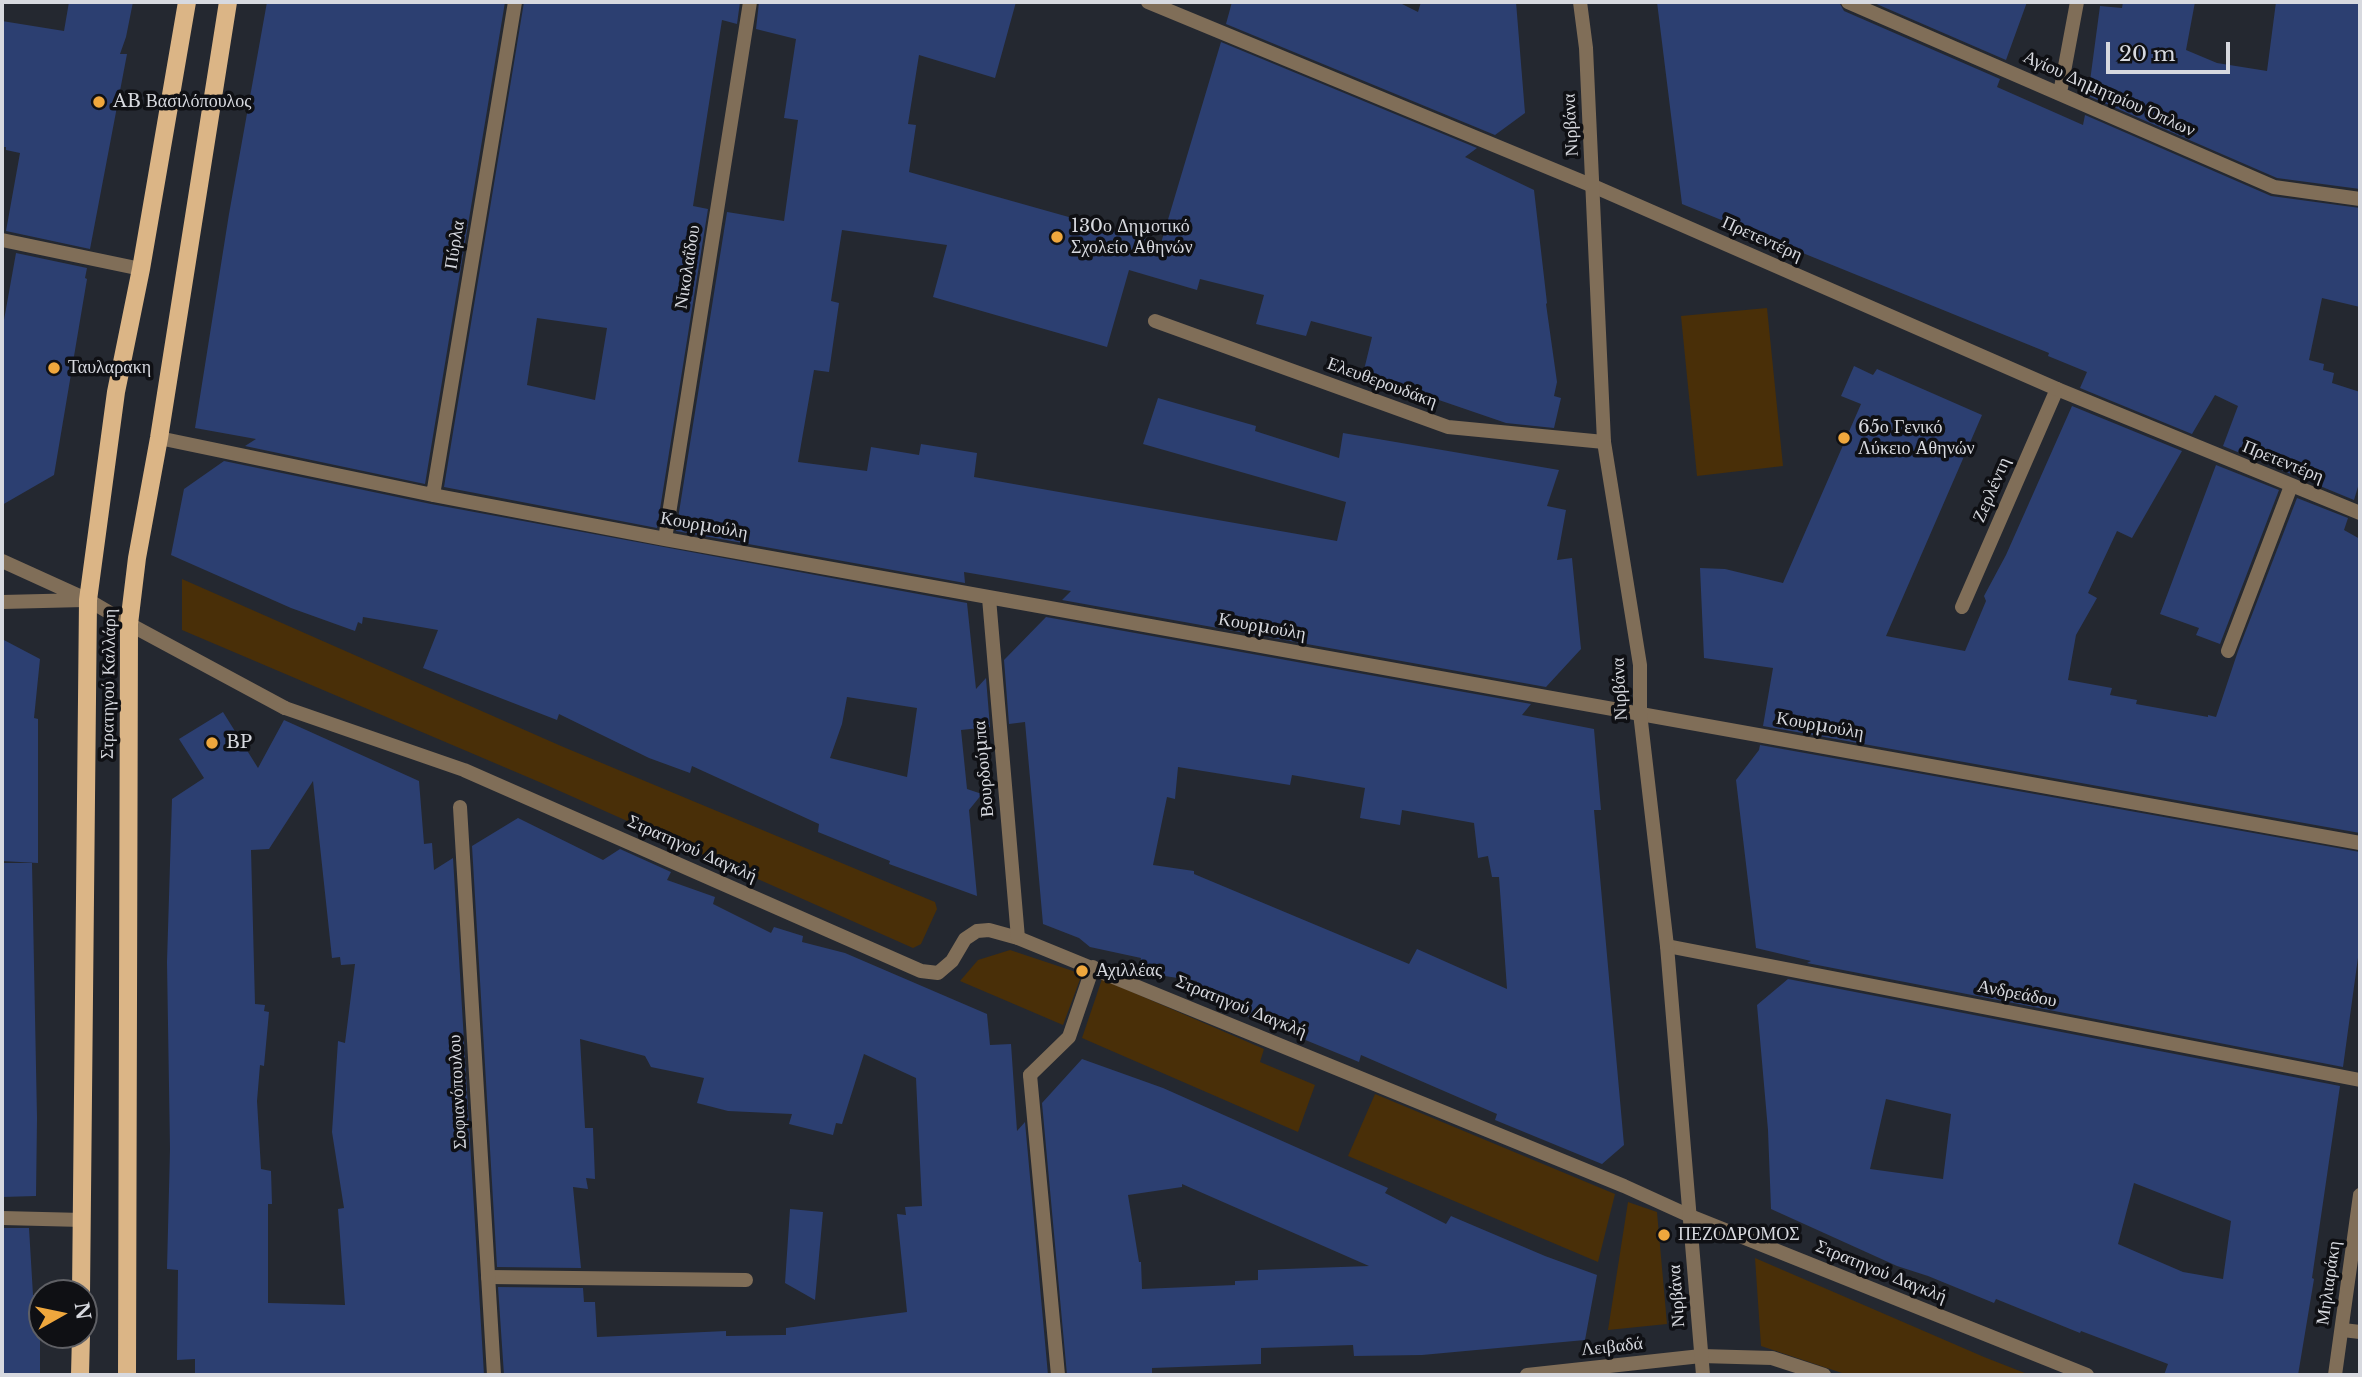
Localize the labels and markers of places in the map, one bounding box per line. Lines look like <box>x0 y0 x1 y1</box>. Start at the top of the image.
place label: AB Βασιλόπουλος <box>113 91 251 113</box>
marker: AB Βασιλόπουλος <box>91 94 107 110</box>
place label: 130ο Δημοτικό Σχολείο Αθηνών <box>1071 216 1193 258</box>
marker: 130ο Δημοτικό Σχολείο Αθηνών <box>1049 229 1065 245</box>
place label: Ταυλαρακη <box>68 357 151 379</box>
marker: Ταυλαρακη <box>46 360 62 376</box>
place label: 65ο Γενικό Λύκειο Αθηνών <box>1858 417 1975 460</box>
marker: 65ο Γενικό Λύκειο Αθηνών <box>1836 430 1852 446</box>
place label: BP <box>226 732 252 754</box>
marker: BP <box>204 735 220 751</box>
place label: Αχιλλέας <box>1096 960 1162 982</box>
marker: Αχιλλέας <box>1074 963 1090 979</box>
place label: ΠΕΖΟΔΡΟΜΟΣ <box>1678 1224 1800 1246</box>
marker: ΠΕΖΟΔΡΟΜΟΣ <box>1656 1227 1672 1243</box>

